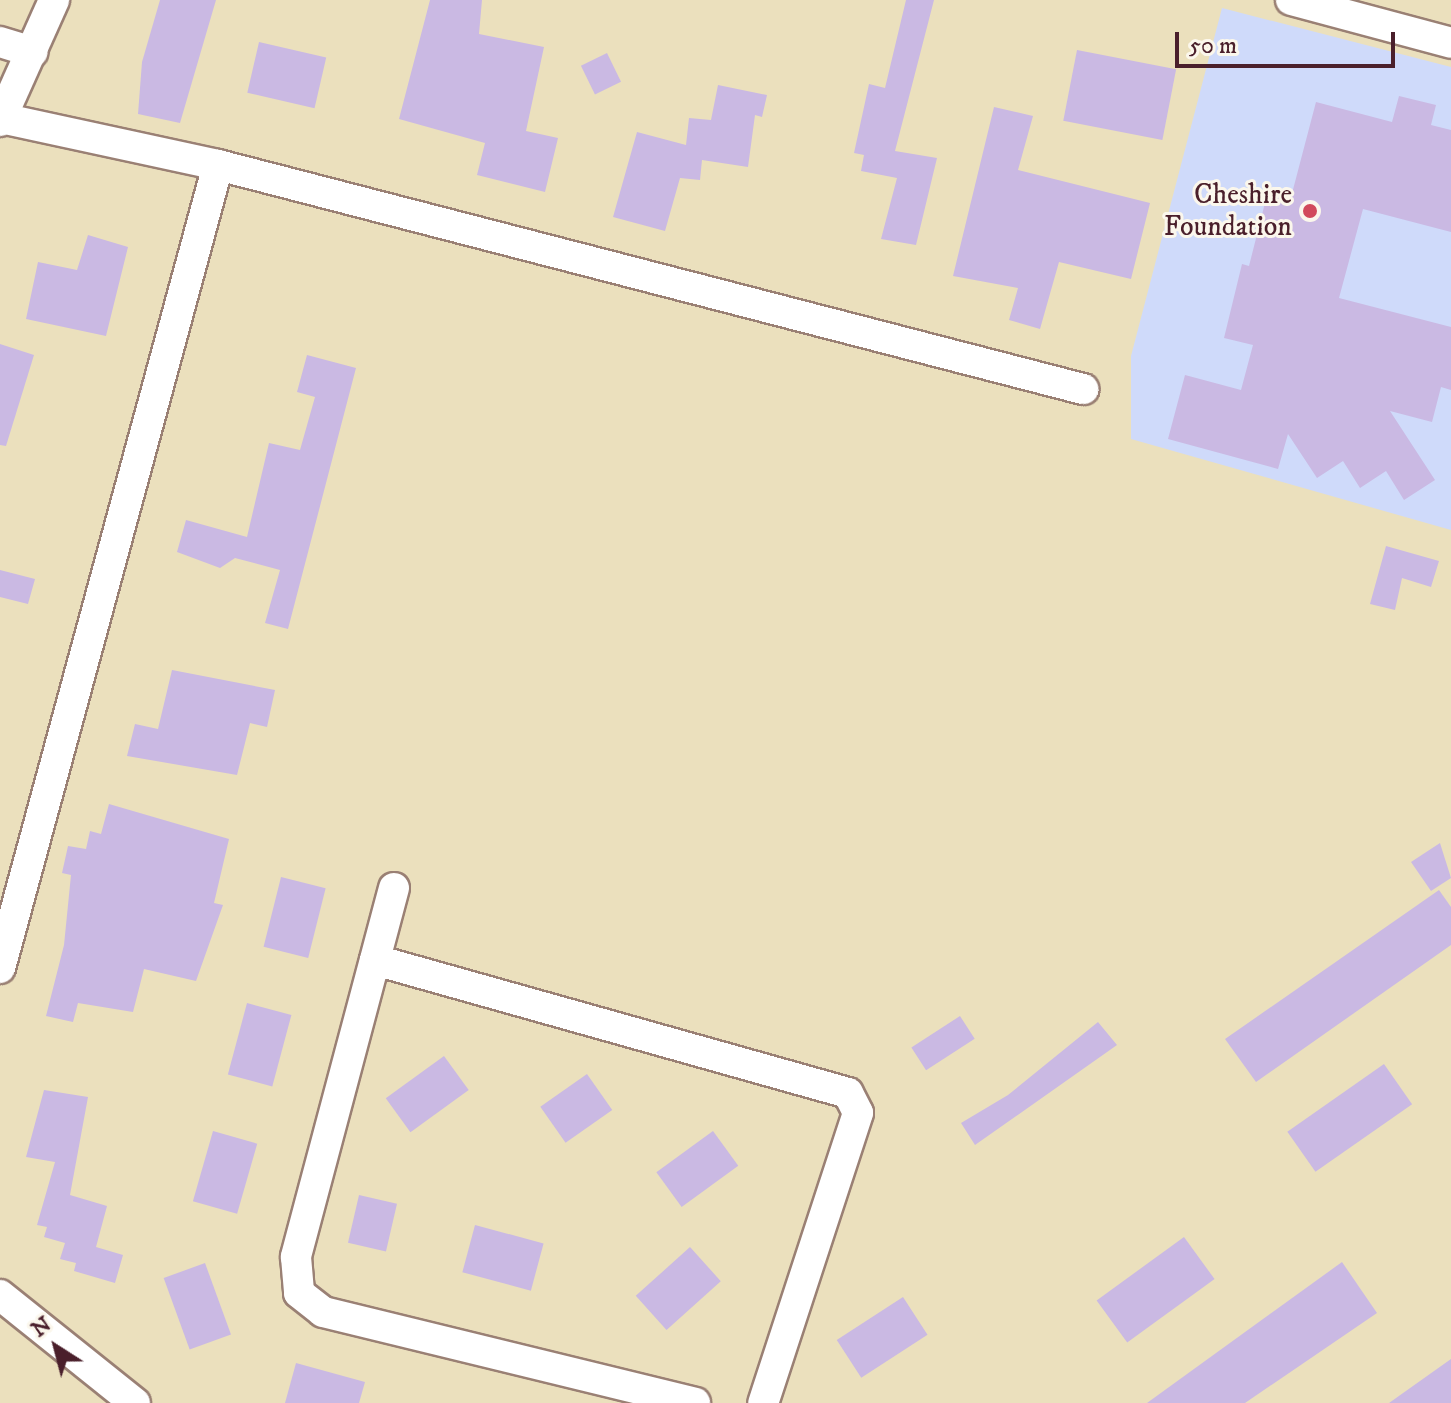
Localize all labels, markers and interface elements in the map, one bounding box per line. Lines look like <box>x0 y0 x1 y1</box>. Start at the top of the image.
scale bar <box>1179 16 1399 66</box>
text: 50 m <box>1189 31 1237 61</box>
place label: Cheshire Foundation <box>1164 178 1292 244</box>
marker: Cheshire Foundation <box>1299 200 1321 222</box>
north arrow <box>16 1307 96 1387</box>
text: N <box>26 1311 57 1343</box>

